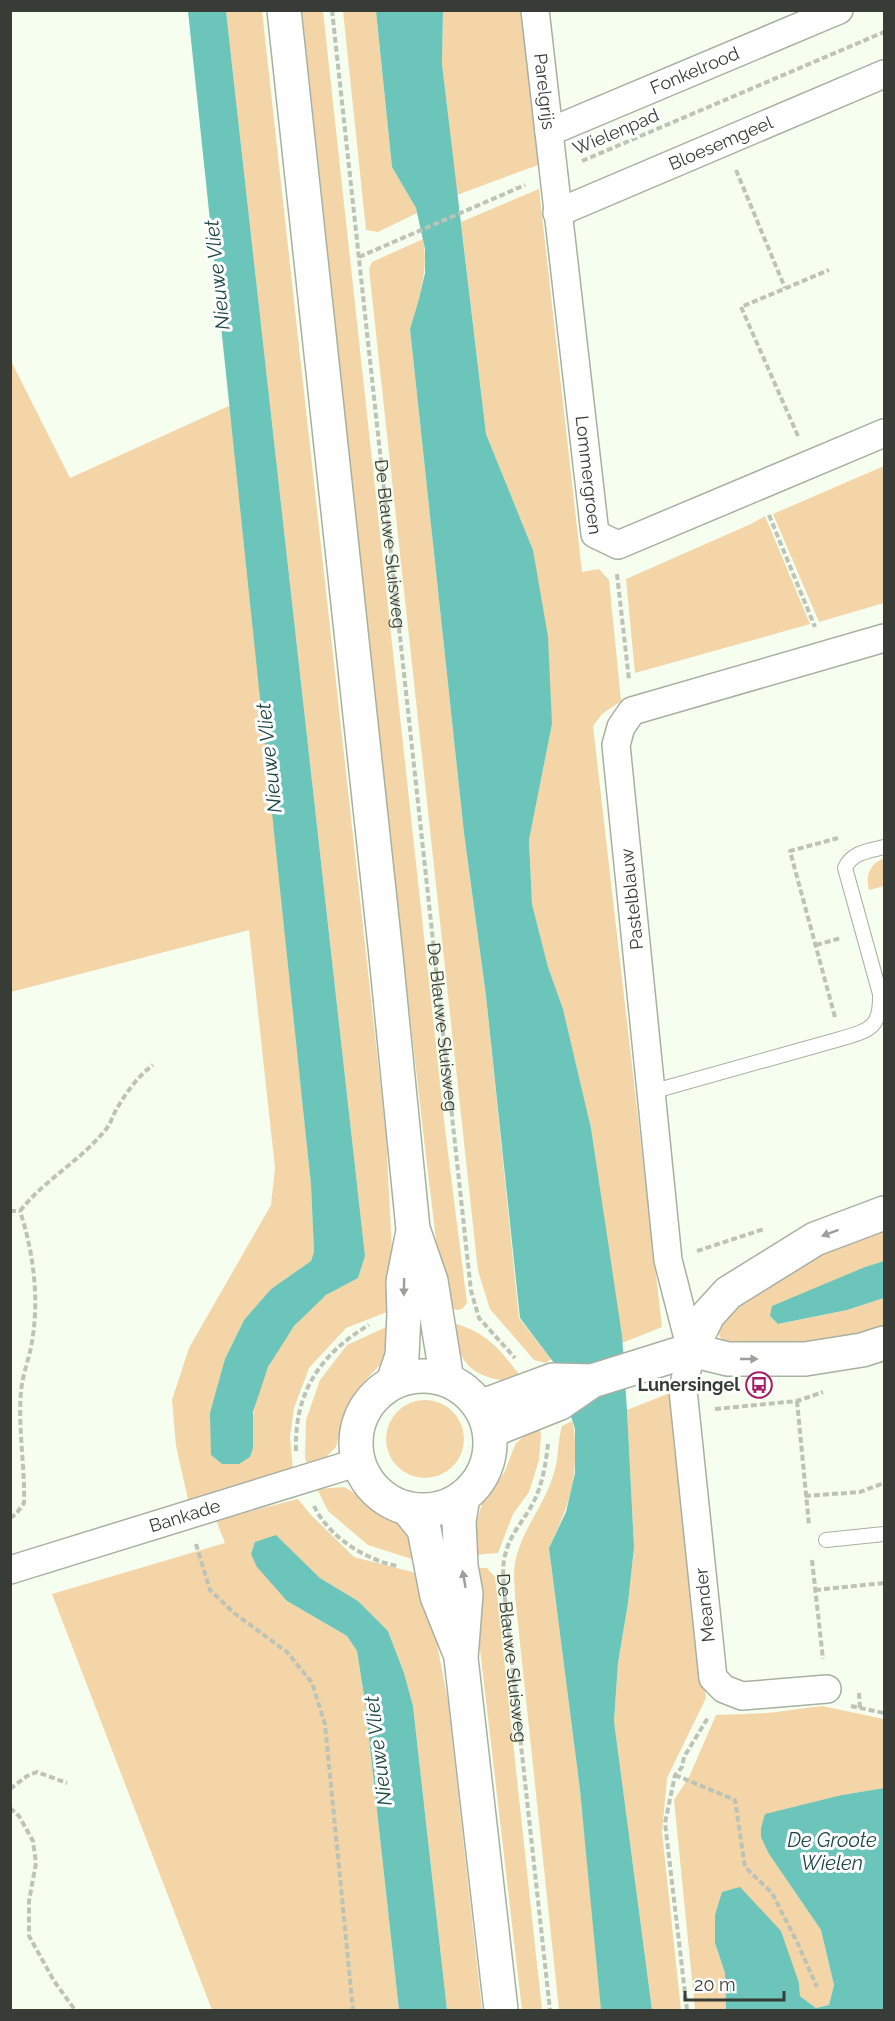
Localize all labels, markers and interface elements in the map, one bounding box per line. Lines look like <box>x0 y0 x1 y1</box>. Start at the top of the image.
street label: Fonkelrood <box>647 42 742 98</box>
street label: Parelgrijs <box>530 52 560 131</box>
street label: Wielenpad <box>570 104 662 159</box>
street label: Bloesemgeel <box>665 111 776 174</box>
water label: Nieuwe Vliet <box>199 218 235 331</box>
street label: Lommergroen <box>571 414 606 536</box>
street label: De Blauwe Sluisweg <box>371 458 410 629</box>
water label: Nieuwe Vliet <box>251 701 287 814</box>
street label: Pastelblauw <box>616 847 647 951</box>
street label: De Blauwe Sluisweg <box>423 941 462 1113</box>
one-way arrow <box>820 1228 838 1238</box>
one-way arrow <box>399 1277 409 1296</box>
one-way arrow <box>739 1354 758 1364</box>
bus stop icon: Lunersingel <box>744 1370 774 1400</box>
place label: Lunersingel <box>637 1374 740 1395</box>
street label: Bankade <box>146 1494 223 1536</box>
street label: Meander <box>690 1566 719 1643</box>
one-way arrow <box>459 1570 468 1589</box>
street label: De Blauwe Sluisweg <box>493 1573 532 1743</box>
water label: Nieuwe Vliet <box>359 1694 397 1807</box>
water label: De Groote Wielen <box>787 1828 877 1875</box>
scale bar <box>685 1964 784 2002</box>
text: 20 m <box>694 1974 736 1995</box>

